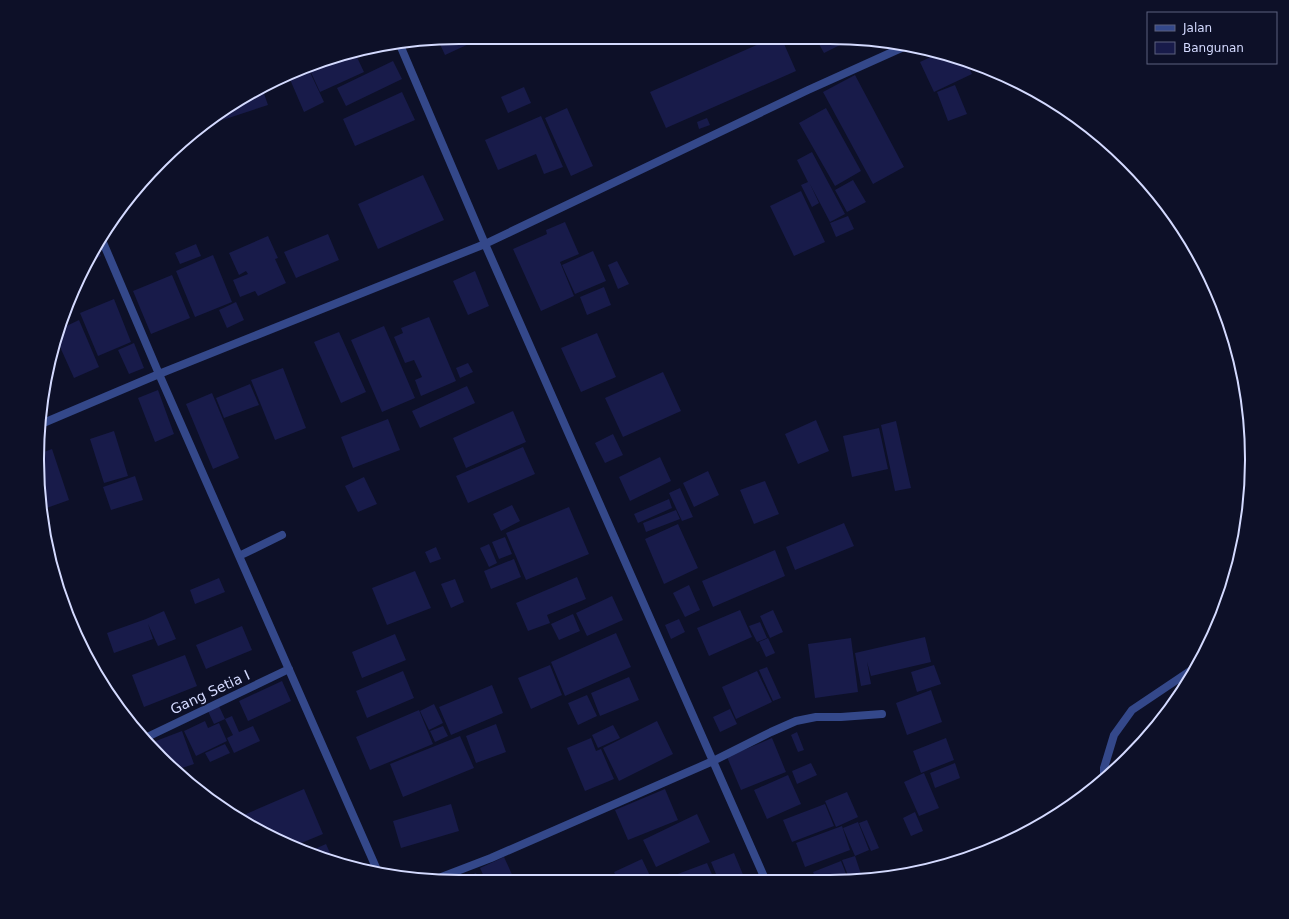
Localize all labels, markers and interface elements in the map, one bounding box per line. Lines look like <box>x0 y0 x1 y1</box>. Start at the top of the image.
legend <box>1147 12 1277 64</box>
text: Jalan <box>1182 21 1212 35</box>
text: Bangunan <box>1183 41 1244 55</box>
street label: Gang Setia I <box>168 667 252 717</box>

